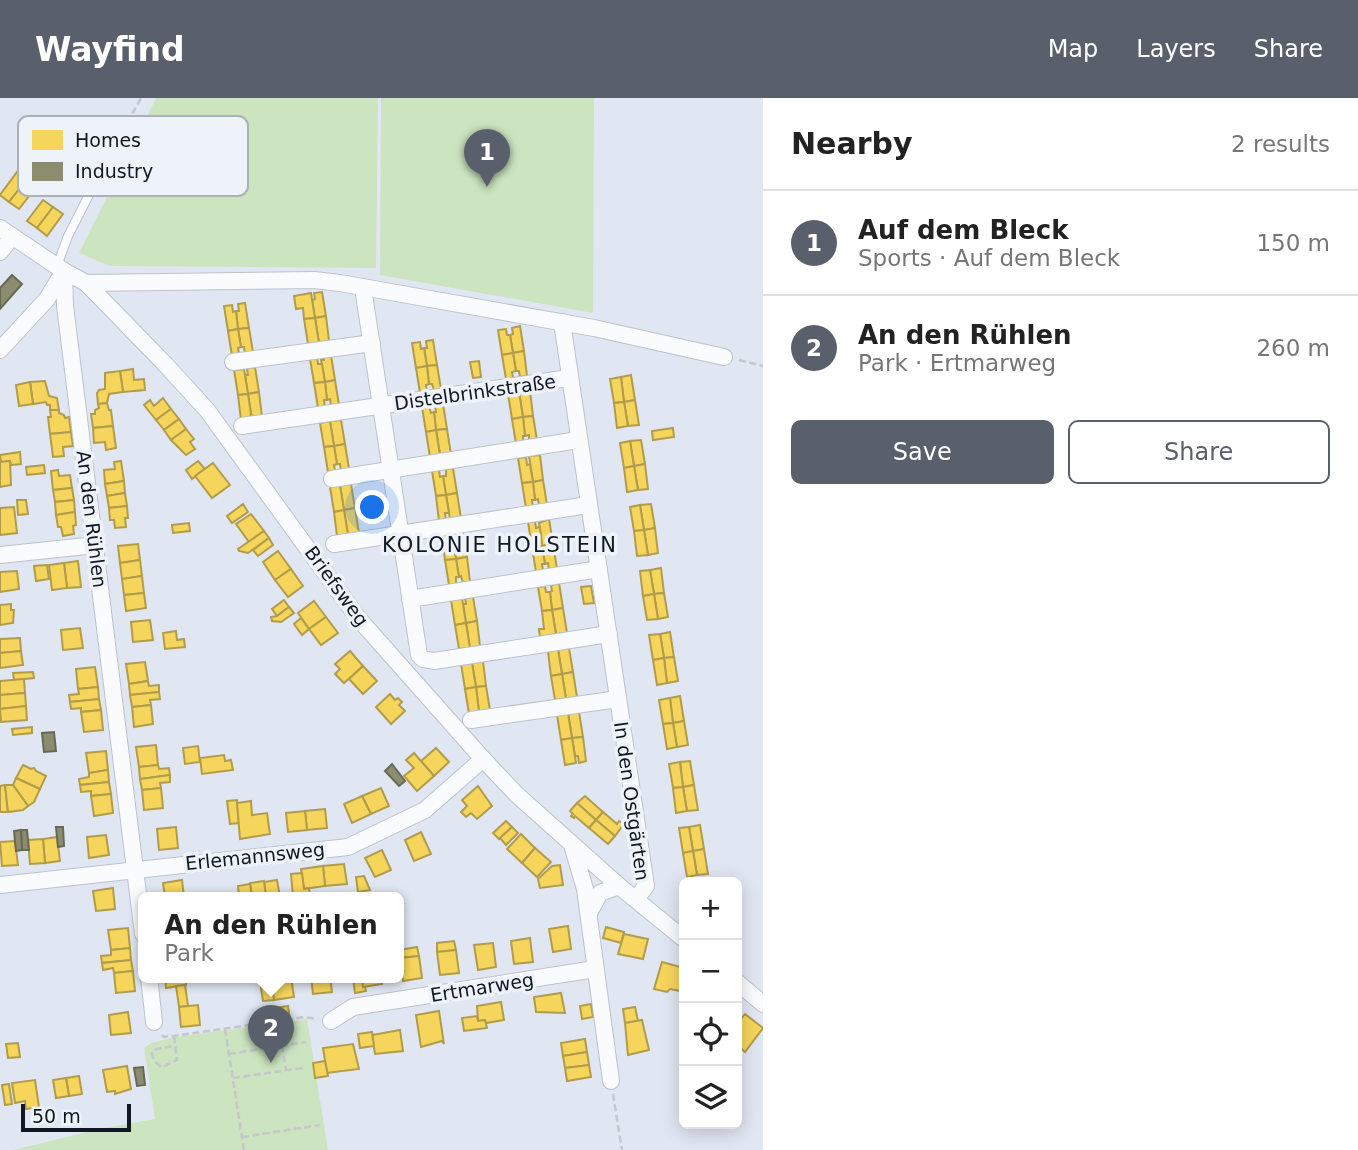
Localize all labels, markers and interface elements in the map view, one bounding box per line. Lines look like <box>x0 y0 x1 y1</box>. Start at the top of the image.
text: Wayfind <box>35 30 185 69</box>
text: Map <box>1048 35 1098 63</box>
text: Layers <box>1136 35 1216 63</box>
text: Share <box>1254 35 1323 63</box>
legend <box>18 116 248 196</box>
text: Nearby <box>791 126 913 161</box>
text: Homes <box>75 129 141 151</box>
pin: 1 <box>464 129 510 187</box>
text: 2 results <box>1231 131 1330 157</box>
text: Industry <box>75 160 153 182</box>
text: Auf dem Bleck <box>858 215 1068 245</box>
text: 1 <box>806 230 822 256</box>
text: 150 m <box>1256 230 1330 256</box>
text: Sports · Auf dem Bleck <box>858 245 1120 271</box>
text: An den Rühlen <box>858 320 1072 350</box>
text: 2 <box>806 335 822 361</box>
text: 260 m <box>1256 335 1330 361</box>
text: Park · Ertmarweg <box>858 350 1056 376</box>
street label: Distelbrinkstraße <box>393 370 557 414</box>
button: Save <box>791 420 1054 484</box>
button: Share <box>1068 420 1330 484</box>
street label: An den Rühlen <box>73 449 111 589</box>
your location <box>355 490 389 524</box>
district label: KOLONIE HOLSTEIN <box>382 533 618 557</box>
street label: Briefsweg <box>301 542 373 630</box>
street label: In den Ostgärten <box>610 720 654 882</box>
street label: Erlemannsweg <box>184 838 326 874</box>
map controls <box>679 877 742 1129</box>
button: + <box>679 877 742 940</box>
popup <box>138 892 404 983</box>
text: An den Rühlen <box>164 910 378 940</box>
text: Park <box>164 940 214 966</box>
button: − <box>679 940 742 1003</box>
street label: Ertmarweg <box>429 968 535 1006</box>
button: locate <box>679 1003 742 1066</box>
pin: 2 <box>248 1005 294 1063</box>
button: layers <box>679 1066 742 1129</box>
scale bar <box>21 1101 131 1133</box>
text: 50 m <box>32 1105 81 1127</box>

